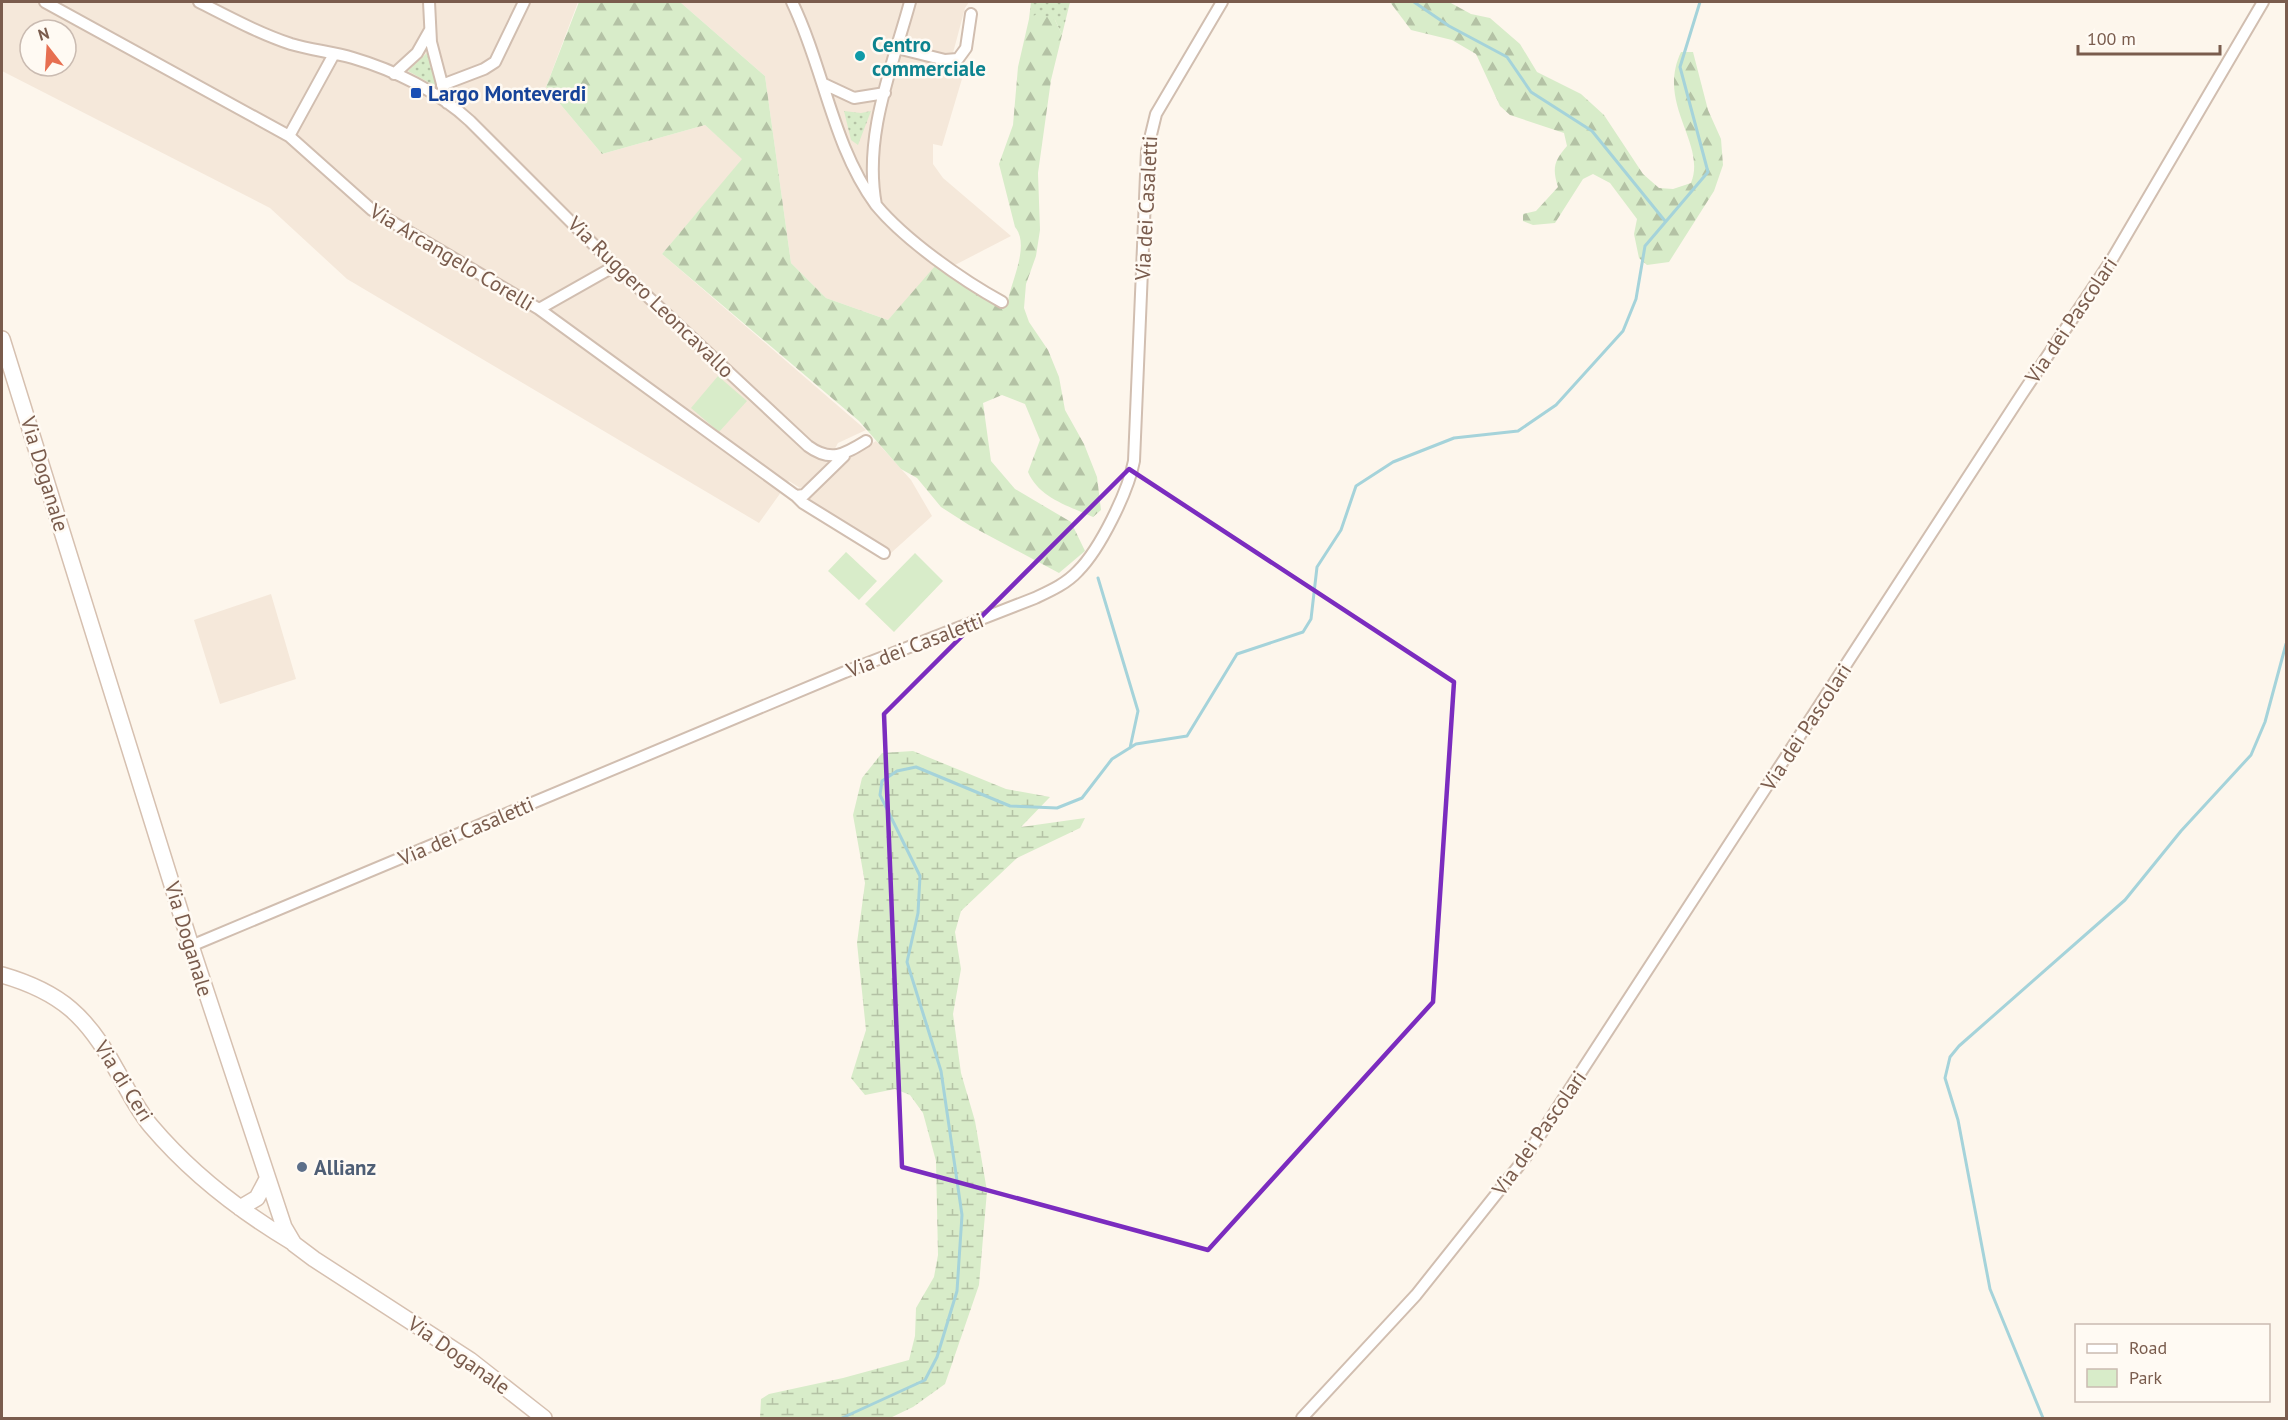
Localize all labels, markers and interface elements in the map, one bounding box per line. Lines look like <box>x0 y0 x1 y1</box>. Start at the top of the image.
north arrow <box>18 18 78 78</box>
scale bar <box>2078 18 2220 56</box>
text: N <box>36 23 52 45</box>
text: 100 m <box>2087 27 2136 50</box>
place label: Centro commerciale <box>872 31 986 82</box>
marker: Centro commerciale <box>853 49 867 63</box>
place label: Largo Monteverdi <box>428 80 586 107</box>
marker: Largo Monteverdi <box>409 86 423 100</box>
street label: Via dei Casaletti <box>1129 135 1163 282</box>
street label: Via Arcangelo Corelli <box>364 197 539 317</box>
street label: Via Ruggero Leoncavallo <box>561 210 740 384</box>
street label: Via dei Pascolari <box>2018 252 2123 389</box>
street label: Via Doganale <box>14 412 75 535</box>
street label: Via dei Casaletti <box>842 606 987 684</box>
street label: Via dei Pascolari <box>1754 658 1857 797</box>
street label: Via dei Casaletti <box>393 790 538 872</box>
street label: Via Doganale <box>158 877 219 1000</box>
street label: Via di Ceri <box>88 1034 160 1127</box>
street label: Via dei Pascolari <box>1485 1065 1592 1202</box>
place label: Allianz <box>314 1154 376 1181</box>
marker: Allianz <box>295 1160 309 1174</box>
street label: Via Doganale <box>402 1309 515 1400</box>
legend <box>2075 1324 2270 1402</box>
text: Road <box>2129 1336 2167 1359</box>
text: Park <box>2129 1366 2162 1389</box>

